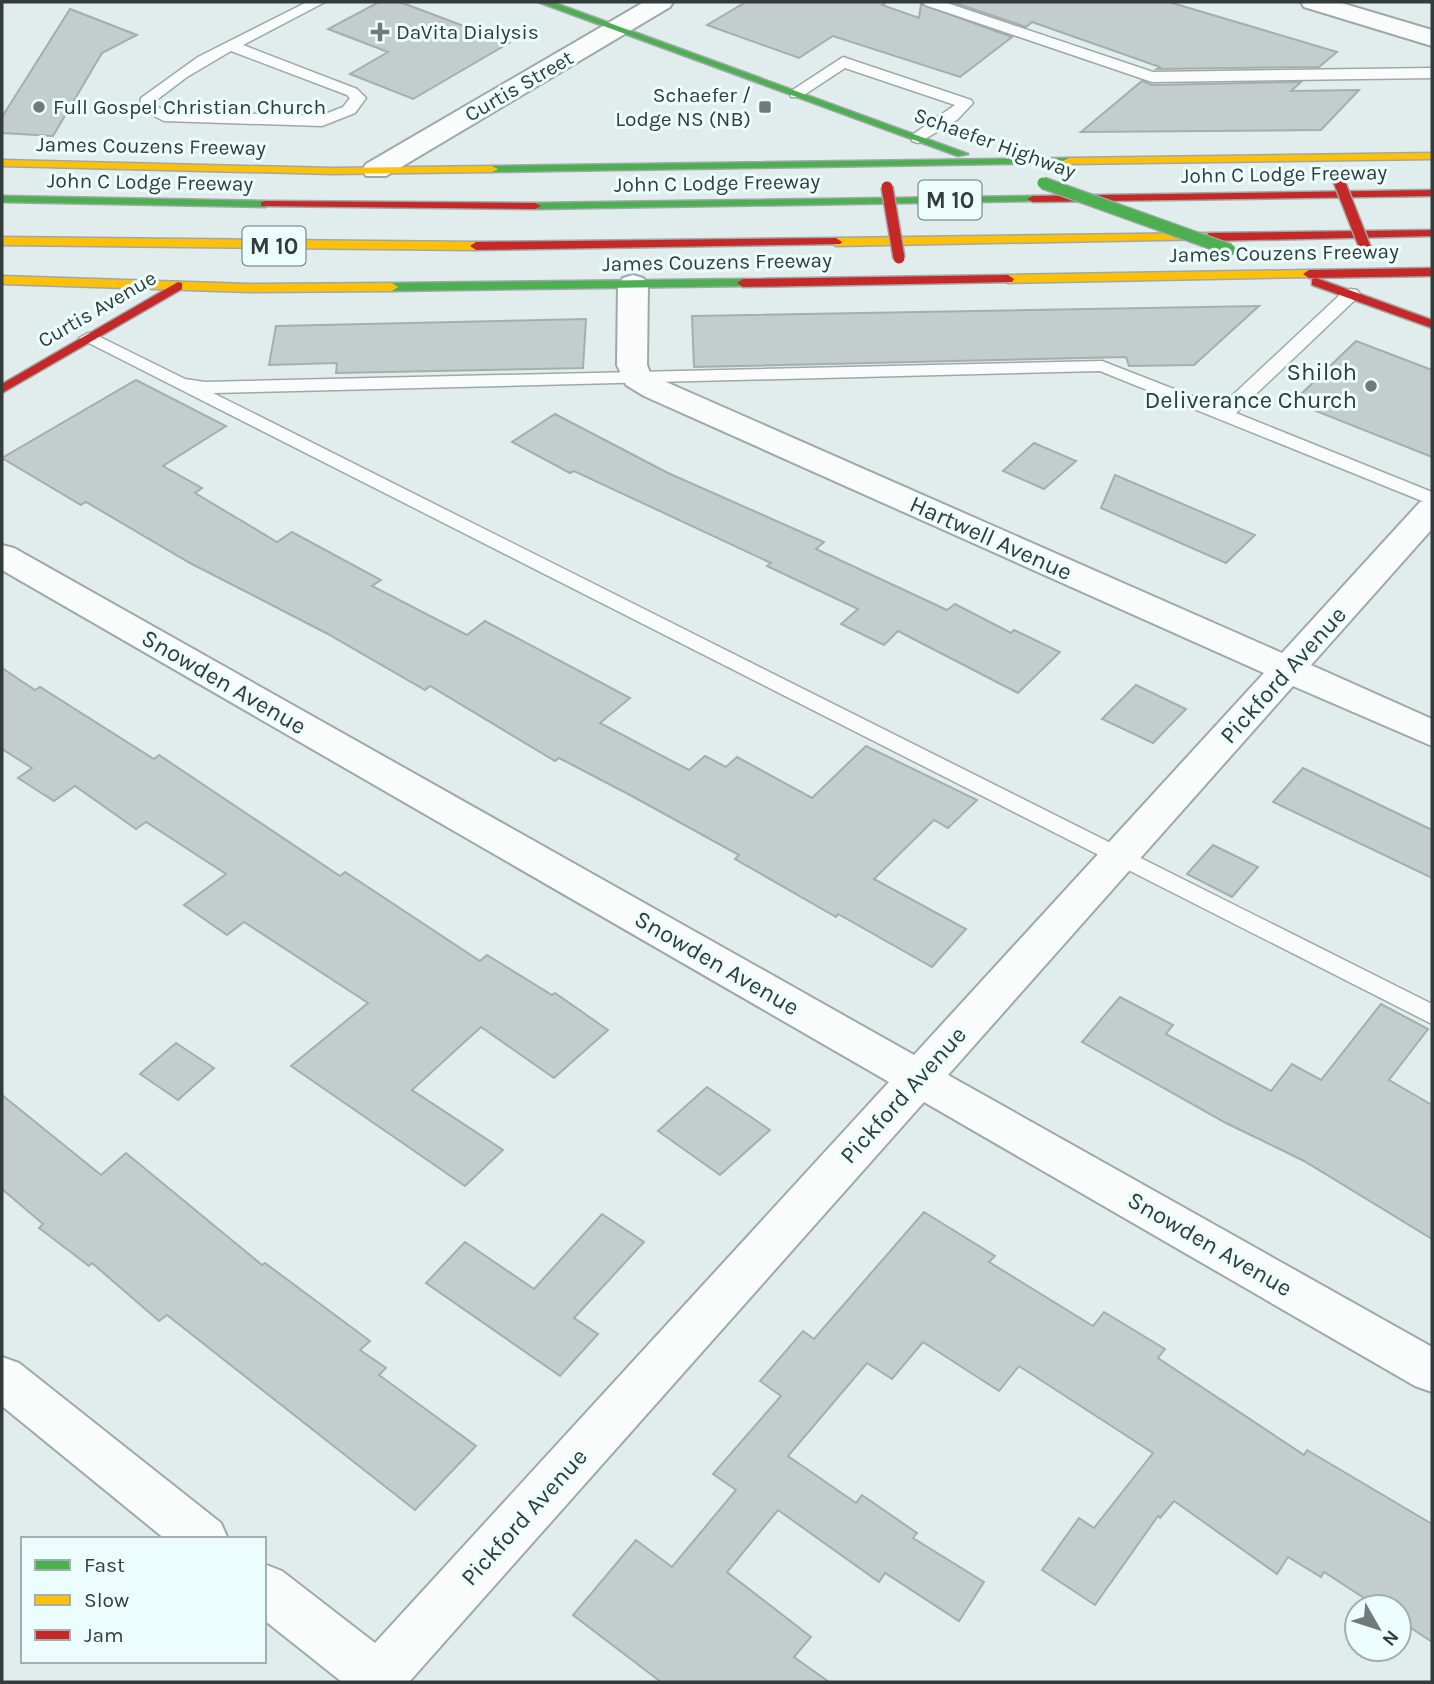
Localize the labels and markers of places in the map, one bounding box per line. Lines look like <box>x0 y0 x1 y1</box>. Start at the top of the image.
place label: DaVita Dialysis <box>396 20 539 44</box>
marker: DaVita Dialysis <box>370 22 390 42</box>
place label: Schaefer / Lodge NS (NB) <box>615 83 751 131</box>
place label: Full Gospel Christian Church <box>53 95 326 119</box>
marker: Full Gospel Christian Church <box>31 99 47 115</box>
marker: Schaefer / Lodge NS (NB) <box>757 99 773 115</box>
place label: Shiloh Deliverance Church <box>1145 358 1357 414</box>
marker: Shiloh Deliverance Church <box>1363 378 1379 394</box>

